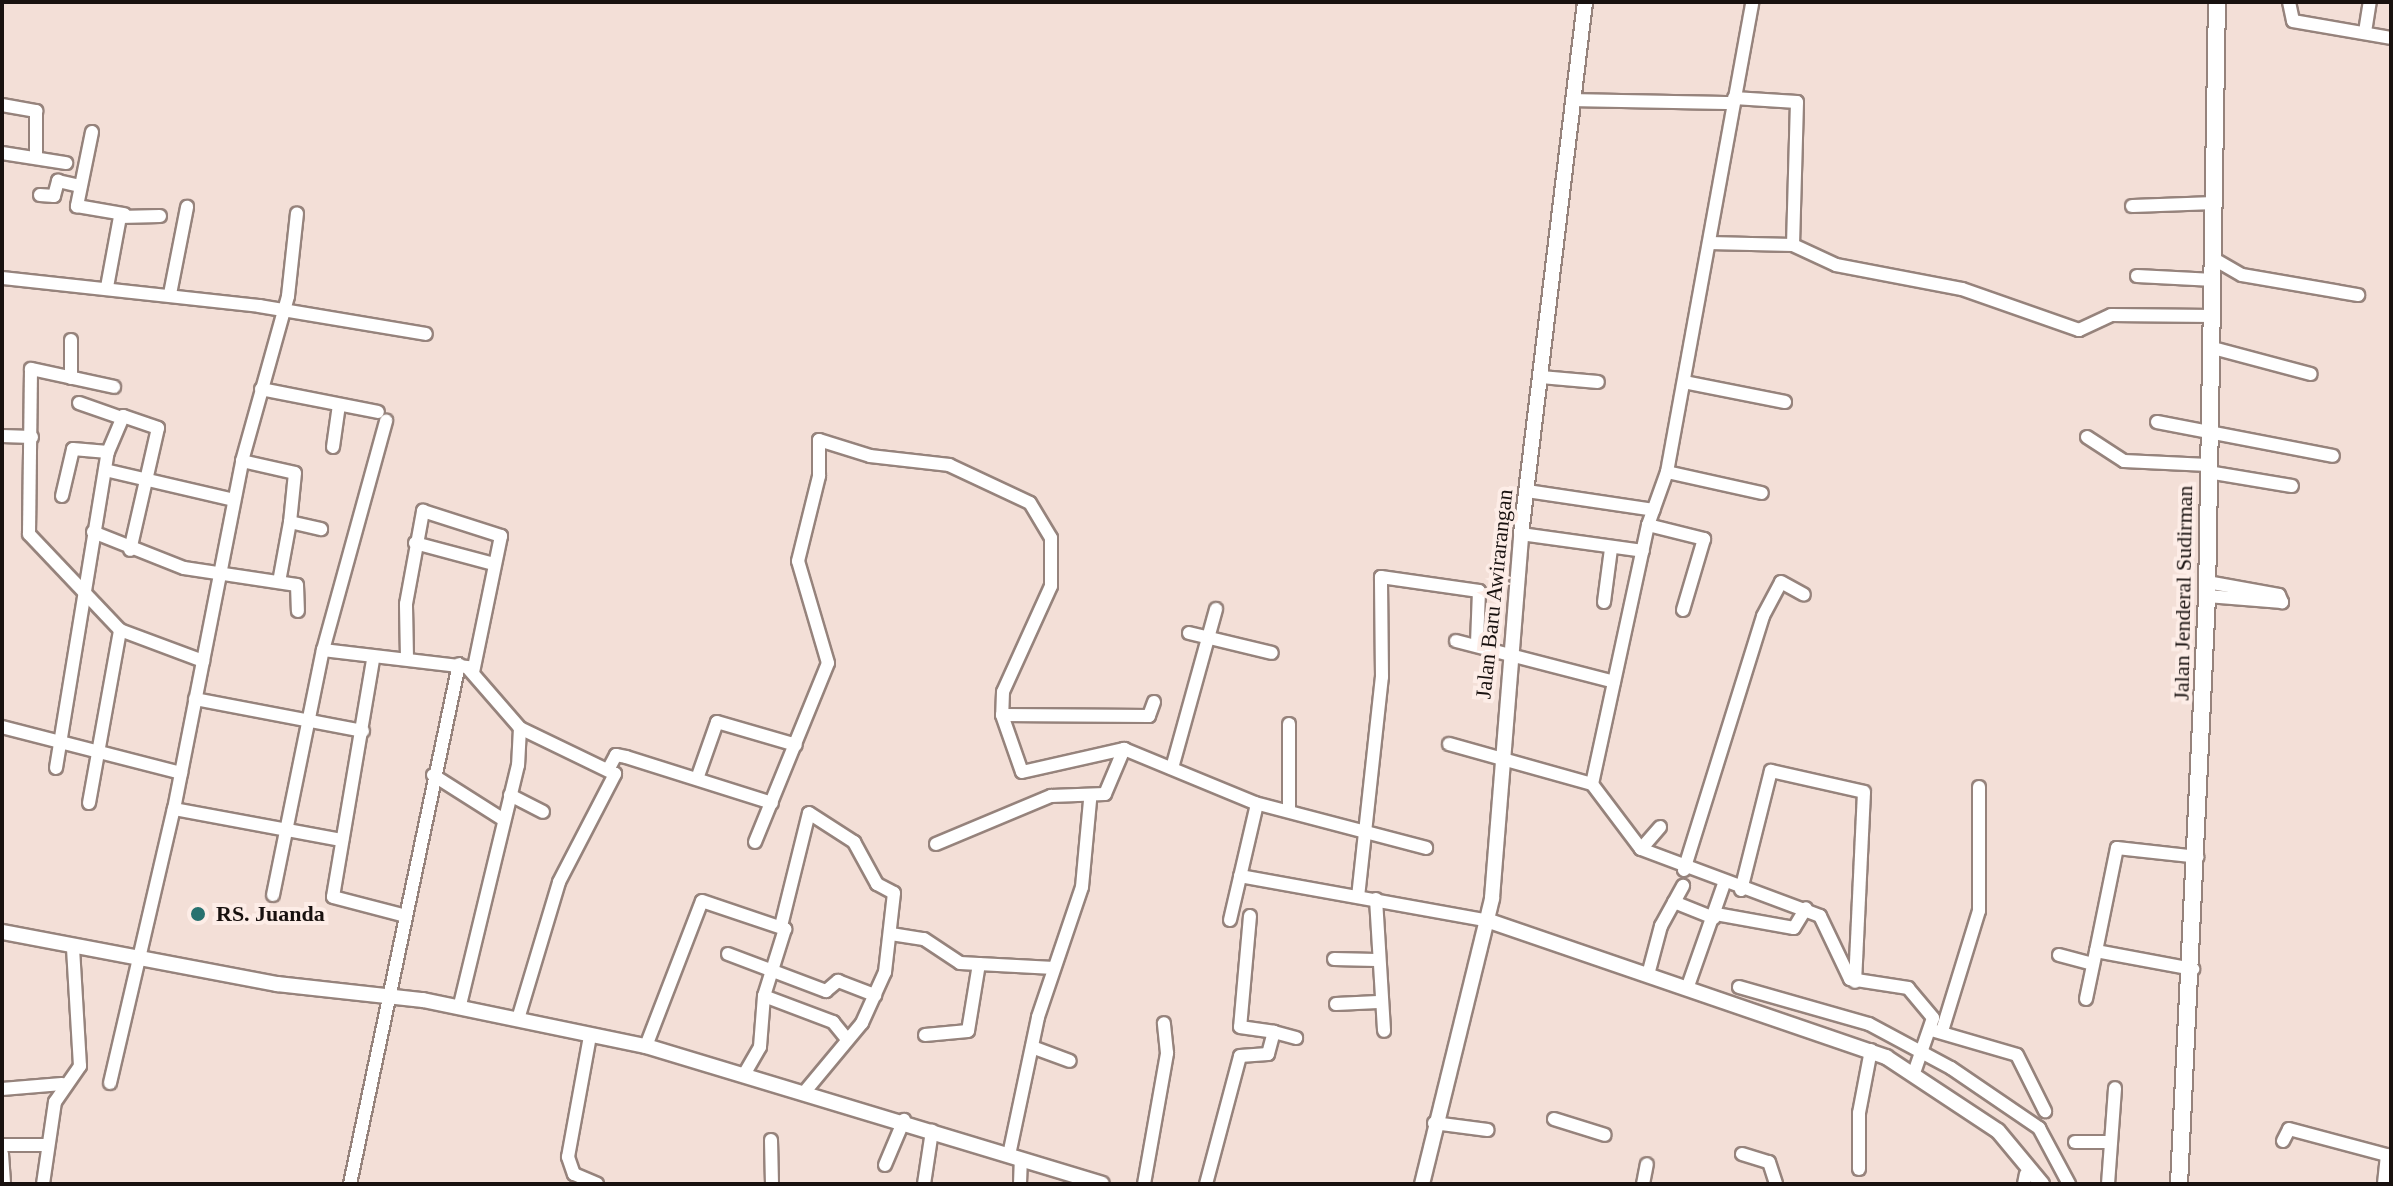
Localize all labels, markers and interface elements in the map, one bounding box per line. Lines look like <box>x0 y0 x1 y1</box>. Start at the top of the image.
street label: Jalan Jenderal Sudirman <box>2168 485 2198 701</box>
street label: Jalan Baru Awirarangan <box>1470 487 1518 701</box>
place label: RS. Juanda <box>216 901 325 927</box>
marker: RS. Juanda <box>187 903 209 925</box>

